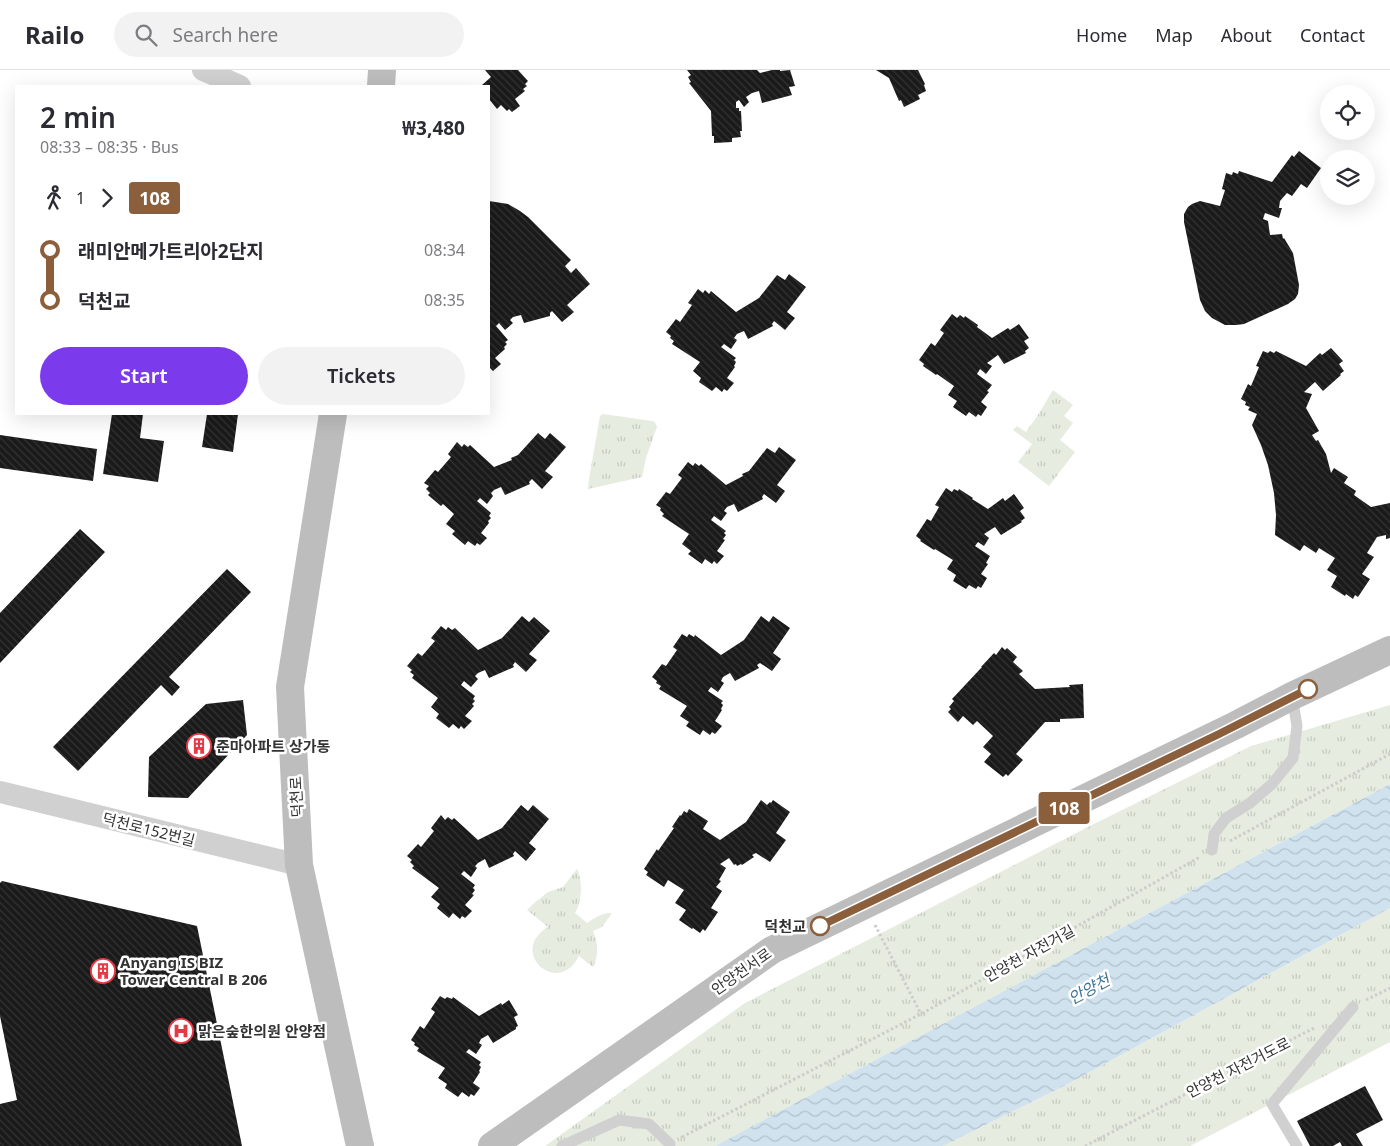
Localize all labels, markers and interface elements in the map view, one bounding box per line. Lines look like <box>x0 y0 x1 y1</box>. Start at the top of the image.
search box <box>114 12 464 57</box>
text: Railo <box>25 18 84 51</box>
icon: search <box>132 21 160 49</box>
text: Search here <box>172 22 278 48</box>
text: Home <box>1076 23 1127 47</box>
text: Map <box>1155 23 1193 47</box>
text: About <box>1221 23 1272 47</box>
text: Contact <box>1300 23 1365 47</box>
map controls <box>1320 85 1375 205</box>
button: locate <box>1320 85 1375 140</box>
text: 2 min <box>40 98 116 136</box>
text: ₩3,480 <box>402 115 465 141</box>
text: 08:33 – 08:35 · Bus <box>40 136 179 158</box>
button: layers <box>1320 150 1375 205</box>
icon: walk <box>40 184 68 212</box>
icon: forward <box>93 184 121 212</box>
text: 108 <box>139 186 170 210</box>
text: 1 <box>76 187 85 209</box>
text: 래미안메가트리아2단지 <box>78 238 264 264</box>
text: 08:34 <box>424 239 465 261</box>
text: 덕천교 <box>78 288 130 314</box>
text: 08:35 <box>424 289 465 311</box>
button: Start <box>40 347 248 405</box>
button: Tickets <box>258 347 465 405</box>
unlabelled marker <box>1298 679 1318 699</box>
building icon: 준마아파트 상가동 <box>186 733 212 759</box>
place label: 준마아파트 상가동 <box>216 736 331 756</box>
street label: 덕천로 <box>285 776 307 818</box>
line badge: 108 <box>1035 792 1093 824</box>
text: 108 <box>1049 796 1079 820</box>
street label: 덕천로152번길 <box>101 808 197 850</box>
place label: 덕천교 <box>765 916 806 936</box>
marker: 덕천교 <box>810 916 830 936</box>
street label: 안양천 자전거길 <box>980 920 1078 986</box>
street label: 안양천서로 <box>707 943 775 999</box>
place label: Anyang IS BIZ Tower Central B 206 <box>120 952 268 989</box>
building icon: Anyang IS BIZ Tower Central B 206 <box>90 958 116 984</box>
water label: 안양천 <box>1064 968 1116 1009</box>
hospital icon: 맑은숲한의원 안양점 <box>168 1018 194 1044</box>
place label: 맑은숲한의원 안양점 <box>198 1021 326 1041</box>
street label: 안양천 자전거도로 <box>1183 1032 1293 1102</box>

